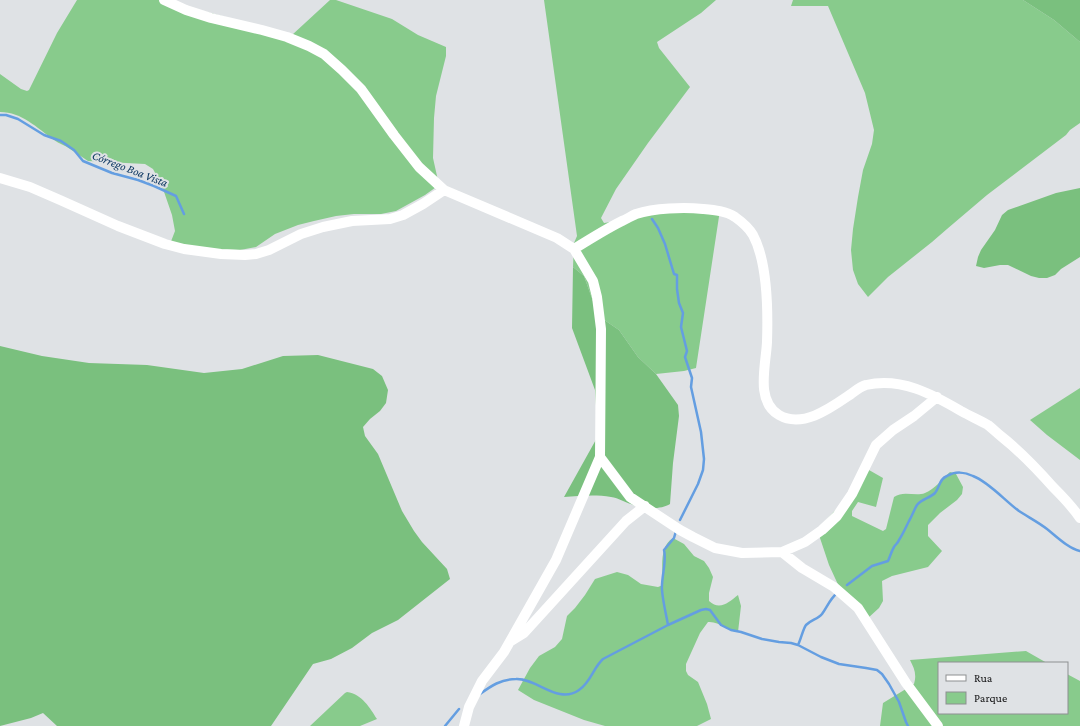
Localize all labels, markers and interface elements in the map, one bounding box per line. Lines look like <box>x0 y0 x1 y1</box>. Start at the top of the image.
water label: Córrego Boa Vista <box>90 148 170 190</box>
legend <box>938 662 1068 714</box>
text: Rua <box>974 671 993 685</box>
text: Parque <box>974 691 1007 705</box>

